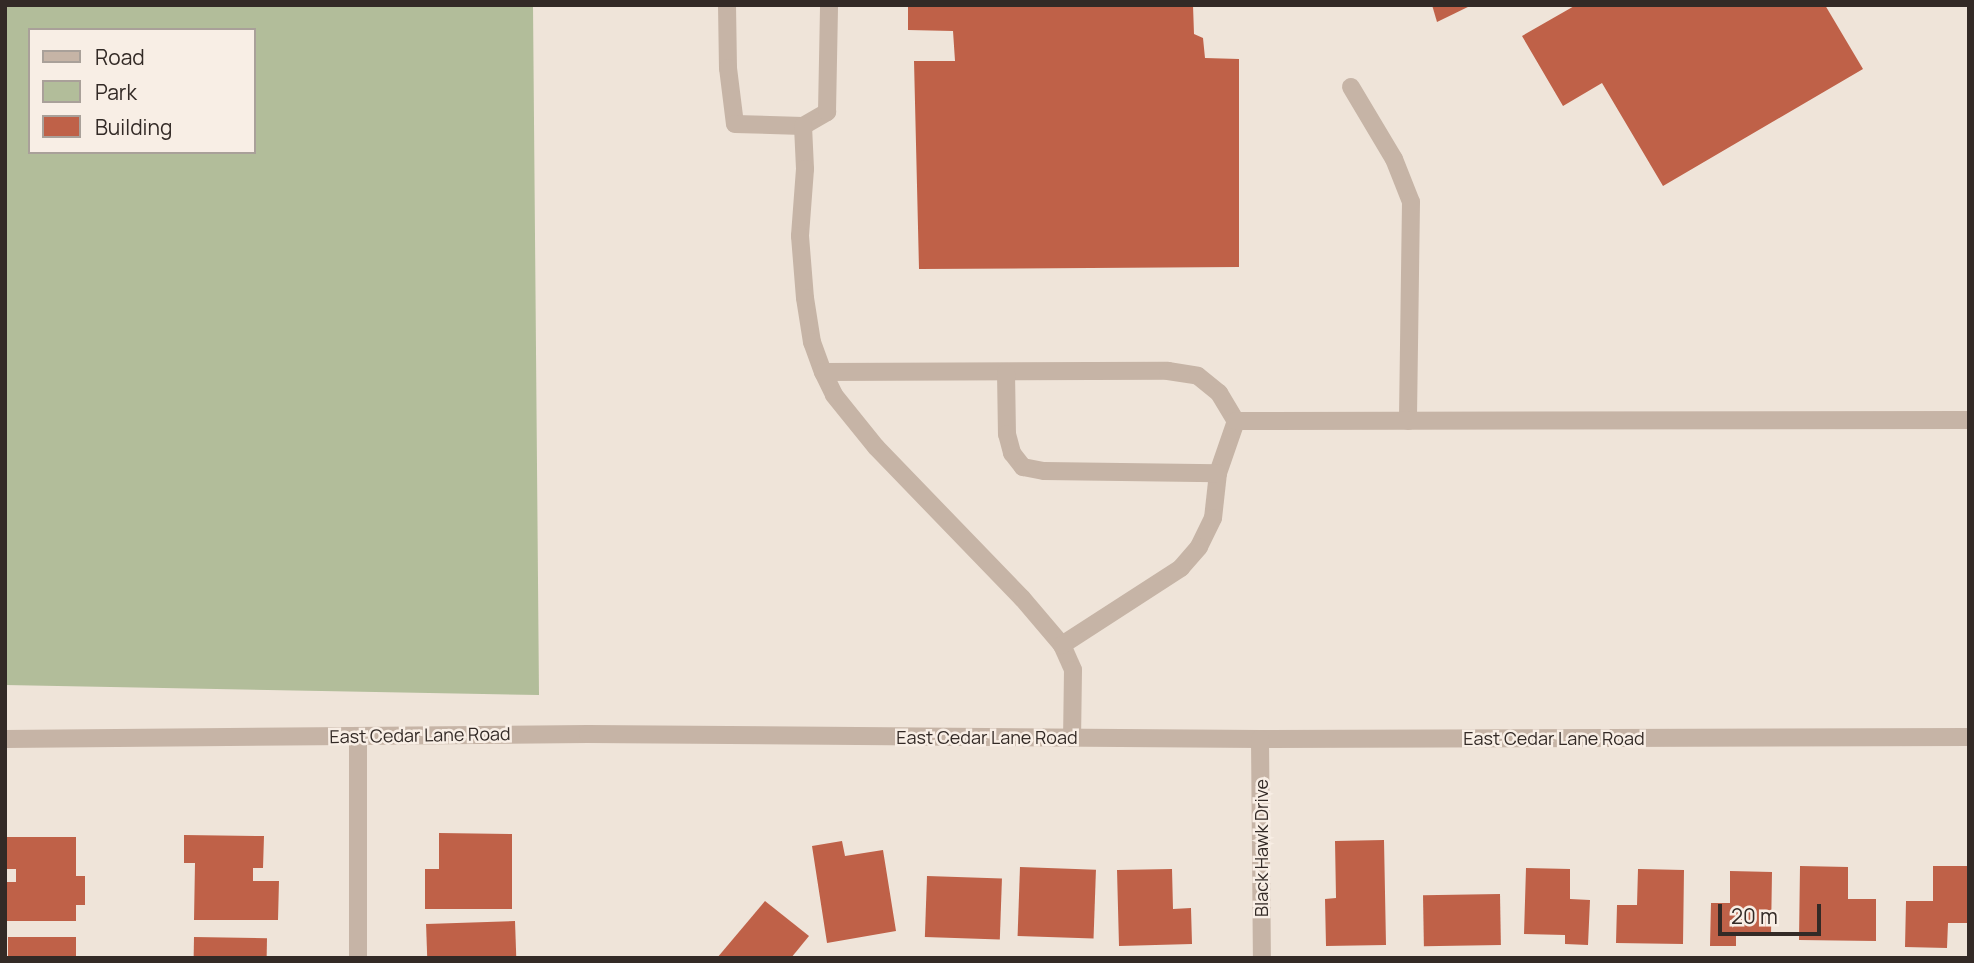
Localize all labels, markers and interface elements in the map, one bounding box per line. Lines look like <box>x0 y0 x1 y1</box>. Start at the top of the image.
legend <box>28 28 256 154</box>
text: Road <box>95 43 145 71</box>
text: Park <box>95 78 137 106</box>
text: Building <box>95 113 172 141</box>
street label: East Cedar Lane Road <box>329 723 511 747</box>
street label: East Cedar Lane Road <box>896 726 1078 748</box>
street label: East Cedar Lane Road <box>1463 727 1645 749</box>
street label: Black Hawk Drive <box>1250 779 1272 917</box>
scale bar <box>1722 890 1825 934</box>
text: 20 m <box>1731 902 1778 930</box>

